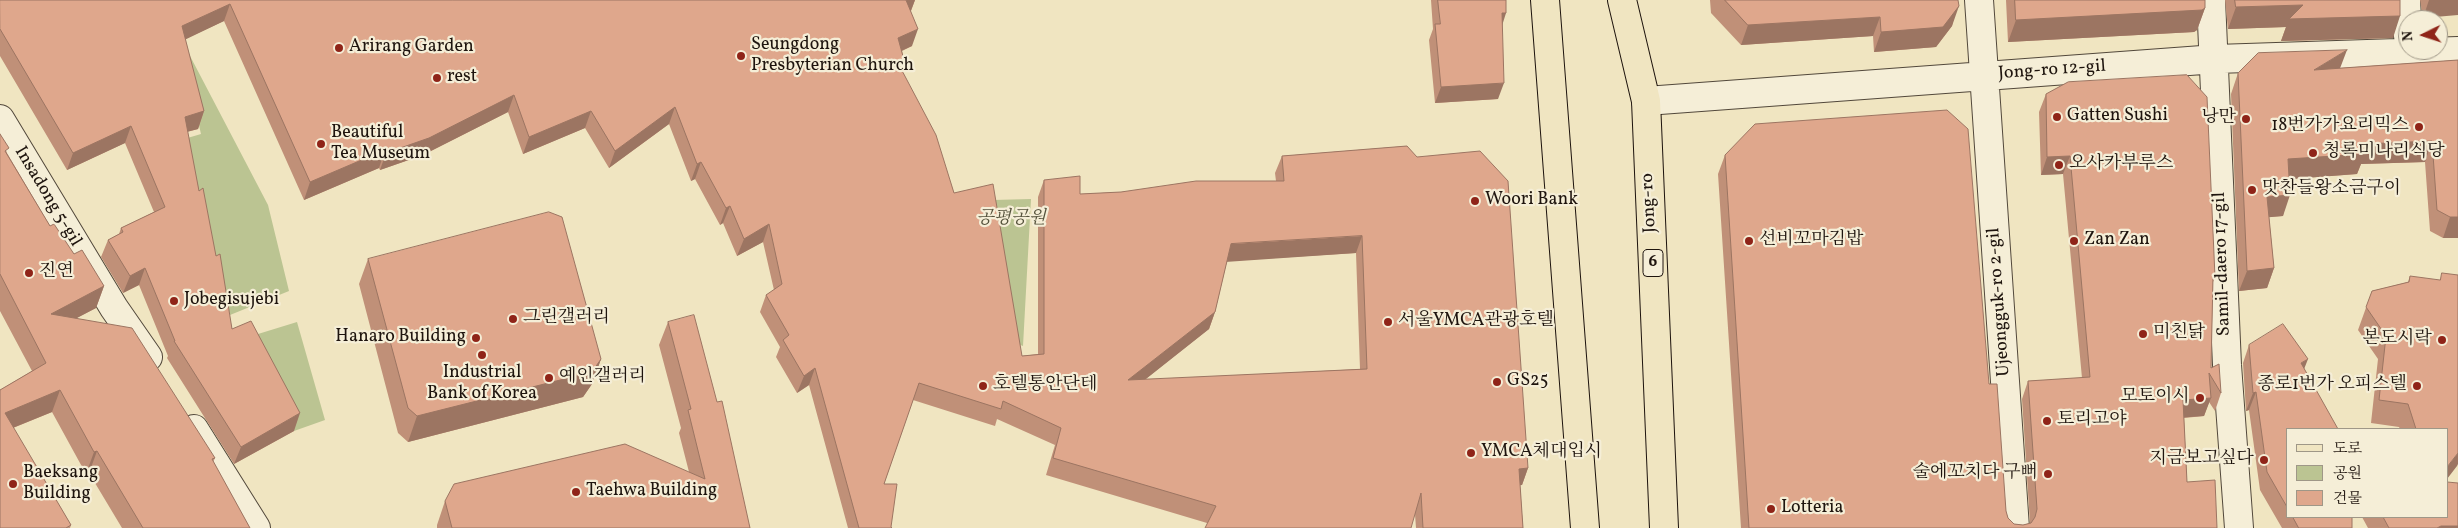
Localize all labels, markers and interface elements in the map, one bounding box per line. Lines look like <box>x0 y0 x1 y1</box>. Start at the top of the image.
north arrow <box>2398 10 2448 60</box>
text: N <box>2399 30 2418 42</box>
place label: Seungdong Presbyterian Church <box>751 35 914 78</box>
place label: Arirang Garden <box>349 37 474 59</box>
marker: Arirang Garden <box>333 42 345 54</box>
marker: Seungdong Presbyterian Church <box>735 50 747 62</box>
street label: Jong-ro 12-gil <box>1997 56 2107 86</box>
place label: rest <box>447 67 477 89</box>
marker: rest <box>431 72 443 84</box>
place label: Gatten Sushi <box>2067 106 2168 128</box>
place label: 낭만 <box>2201 108 2236 130</box>
marker: Gatten Sushi <box>2051 111 2063 123</box>
marker: 낭만 <box>2240 113 2252 125</box>
place label: 18번가가요리믹스 <box>2271 116 2409 138</box>
marker: 18번가가요리믹스 <box>2413 121 2425 133</box>
place label: Beautiful Tea Museum <box>331 123 430 166</box>
marker: Beautiful Tea Museum <box>315 138 327 150</box>
place label: 청록미나리식당 <box>2323 142 2445 164</box>
street label: Insadong 5-gil <box>9 143 85 251</box>
marker: 청록미나리식당 <box>2307 147 2319 159</box>
place label: 오사카부루스 <box>2069 154 2173 176</box>
marker: 오사카부루스 <box>2053 159 2065 171</box>
street label: Jong-ro <box>1638 172 1662 234</box>
place label: 맛찬들왕소금구이 <box>2262 179 2401 201</box>
marker: 맛찬들왕소금구이 <box>2246 184 2258 196</box>
place label: Woori Bank <box>1485 190 1578 212</box>
street label: Samil-daero 17-gil <box>2210 192 2236 336</box>
marker: Woori Bank <box>1469 195 1481 207</box>
park label: 공평공원 <box>976 209 1046 231</box>
street label: Ujeongguk-ro 2-gil <box>1984 227 2016 377</box>
place label: 선비꼬마김밥 <box>1759 230 1863 252</box>
place label: Zan Zan <box>2084 230 2150 252</box>
marker: 선비꼬마김밥 <box>1743 235 1755 247</box>
marker: Zan Zan <box>2068 235 2080 247</box>
road number: 6 <box>1643 250 1663 276</box>
place label: 진연 <box>39 262 74 284</box>
marker: 진연 <box>23 267 35 279</box>
place label: Jobegisujebi <box>184 290 279 312</box>
marker: Jobegisujebi <box>168 295 180 307</box>
place label: 그린갤러리 <box>523 308 610 330</box>
place label: 서울YMCA관광호텔 <box>1398 311 1554 333</box>
marker: 그린갤러리 <box>507 313 519 325</box>
marker: 서울YMCA관광호텔 <box>1382 316 1394 328</box>
place label: 미친닭 <box>2153 323 2205 345</box>
place label: Hanaro Building <box>335 327 466 349</box>
marker: 미친닭 <box>2137 328 2149 340</box>
place label: 본도시락 <box>2362 329 2432 351</box>
marker: Hanaro Building <box>470 332 482 344</box>
marker: 본도시락 <box>2436 334 2448 346</box>
marker: Industrial Bank of Korea <box>476 349 488 361</box>
place label: Industrial Bank of Korea <box>427 363 537 406</box>
place label: 예인갤러리 <box>559 367 646 389</box>
place label: GS25 <box>1507 371 1548 393</box>
marker: 예인갤러리 <box>543 372 555 384</box>
place label: 호텔통안단테 <box>993 375 1097 397</box>
place label: 종로1번가 오피스텔 <box>2257 375 2407 397</box>
marker: GS25 <box>1491 376 1503 388</box>
marker: 호텔통안단테 <box>977 380 989 392</box>
marker: 종로1번가 오피스텔 <box>2411 380 2423 392</box>
place label: 모토이시 <box>2120 387 2190 409</box>
marker: 모토이시 <box>2194 392 2206 404</box>
place label: 토리고야 <box>2057 410 2127 432</box>
marker: 토리고야 <box>2041 415 2053 427</box>
legend <box>2286 428 2448 518</box>
text: 도로 <box>2333 439 2362 460</box>
place label: YMCA체대입시 <box>1481 442 1602 464</box>
marker: YMCA체대입시 <box>1465 447 1477 459</box>
place label: 지금보고싶다 <box>2150 449 2254 471</box>
marker: 지금보고싶다 <box>2258 454 2270 466</box>
place label: Baeksang Building <box>23 463 98 506</box>
place label: 술에꼬치다 구뻐 <box>1913 463 2038 485</box>
text: 공원 <box>2333 464 2362 485</box>
marker: 술에꼬치다 구뻐 <box>2042 468 2054 480</box>
marker: Baeksang Building <box>7 478 19 490</box>
place label: Taehwa Building <box>586 481 717 503</box>
marker: Taehwa Building <box>570 486 582 498</box>
text: 건물 <box>2333 489 2362 510</box>
place label: Lotteria <box>1781 498 1843 520</box>
marker: Lotteria <box>1765 503 1777 515</box>

